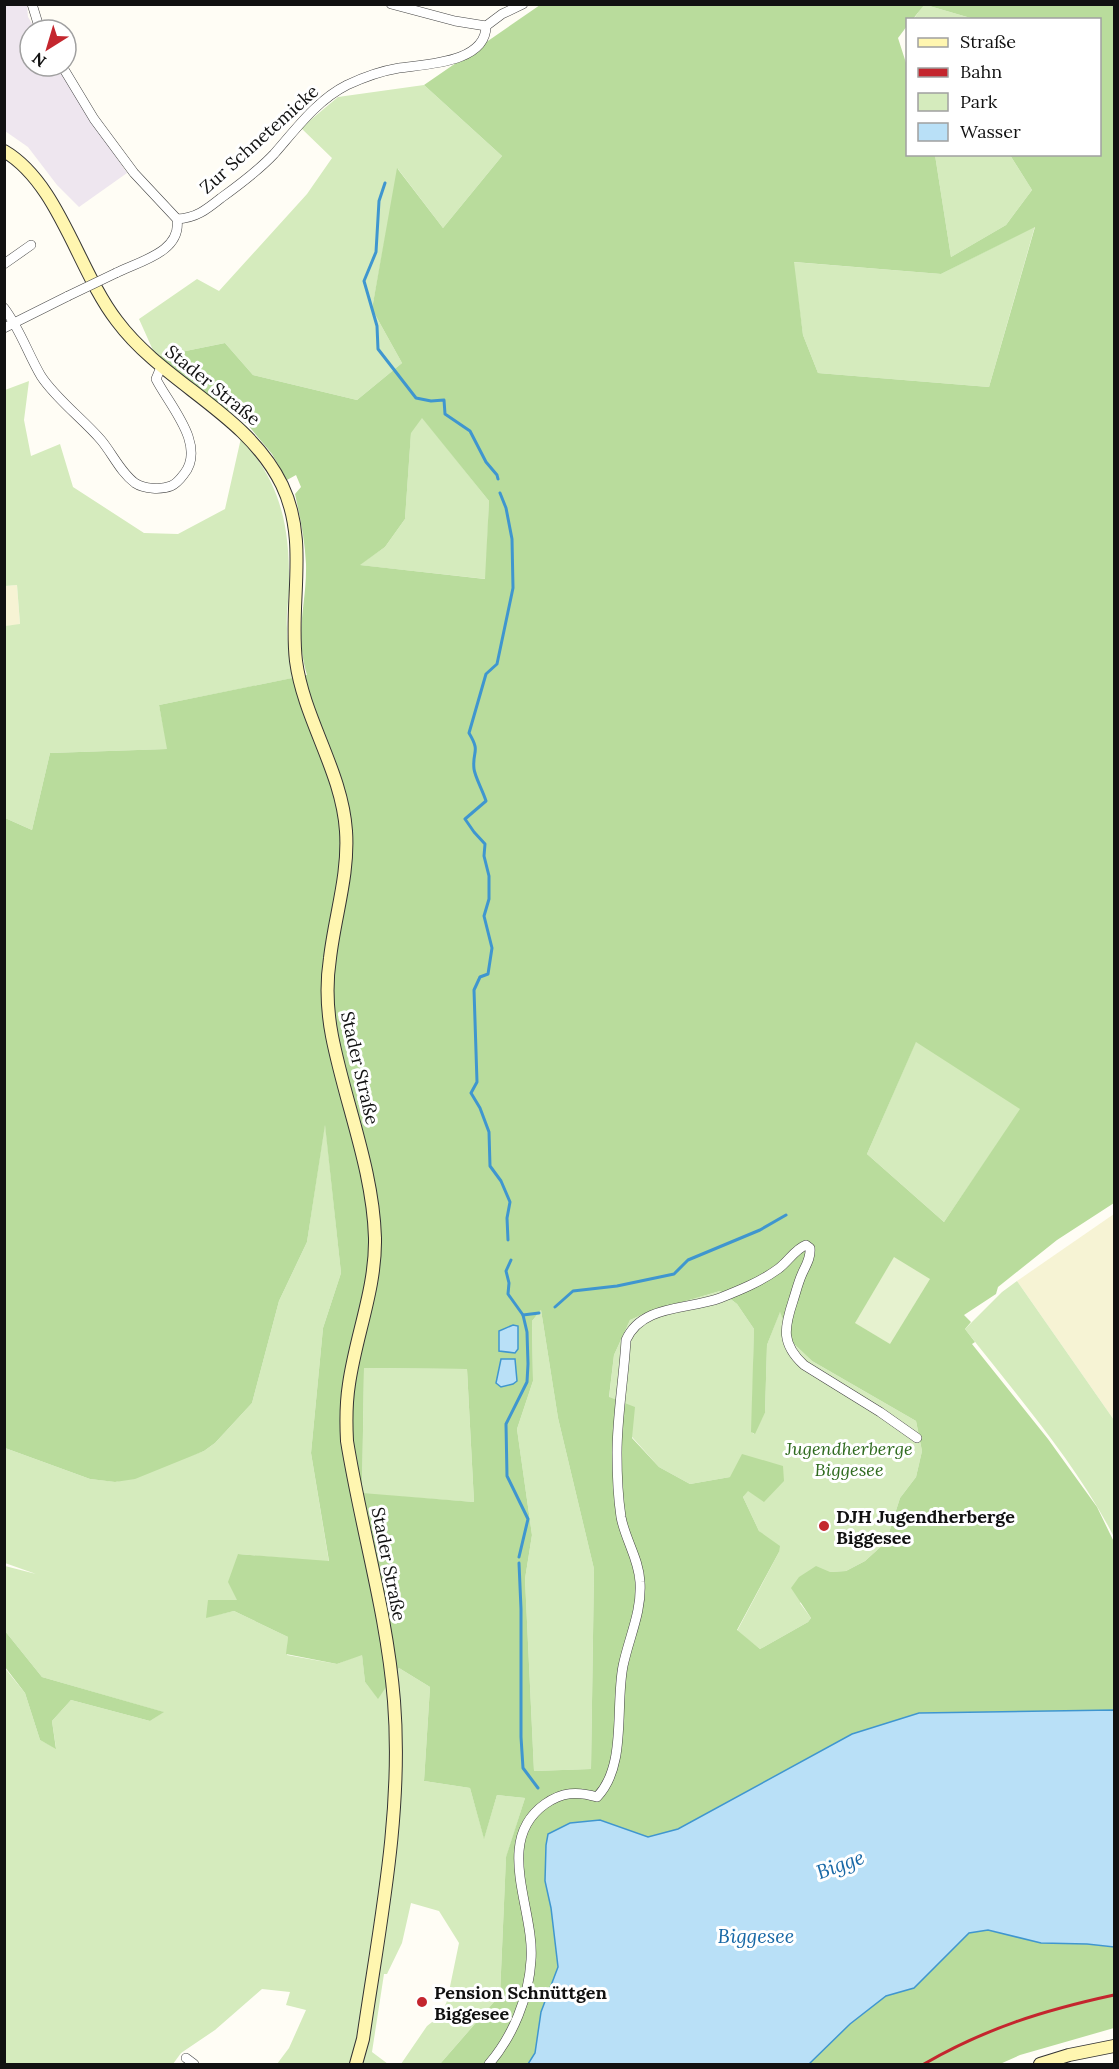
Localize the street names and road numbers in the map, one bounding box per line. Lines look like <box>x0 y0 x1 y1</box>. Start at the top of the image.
street label: Zur Schnetemicke <box>195 79 323 198</box>
street label: Stader Straße <box>161 340 265 430</box>
street label: Stader Straße <box>336 1009 384 1127</box>
street label: Stader Straße <box>367 1505 411 1623</box>

